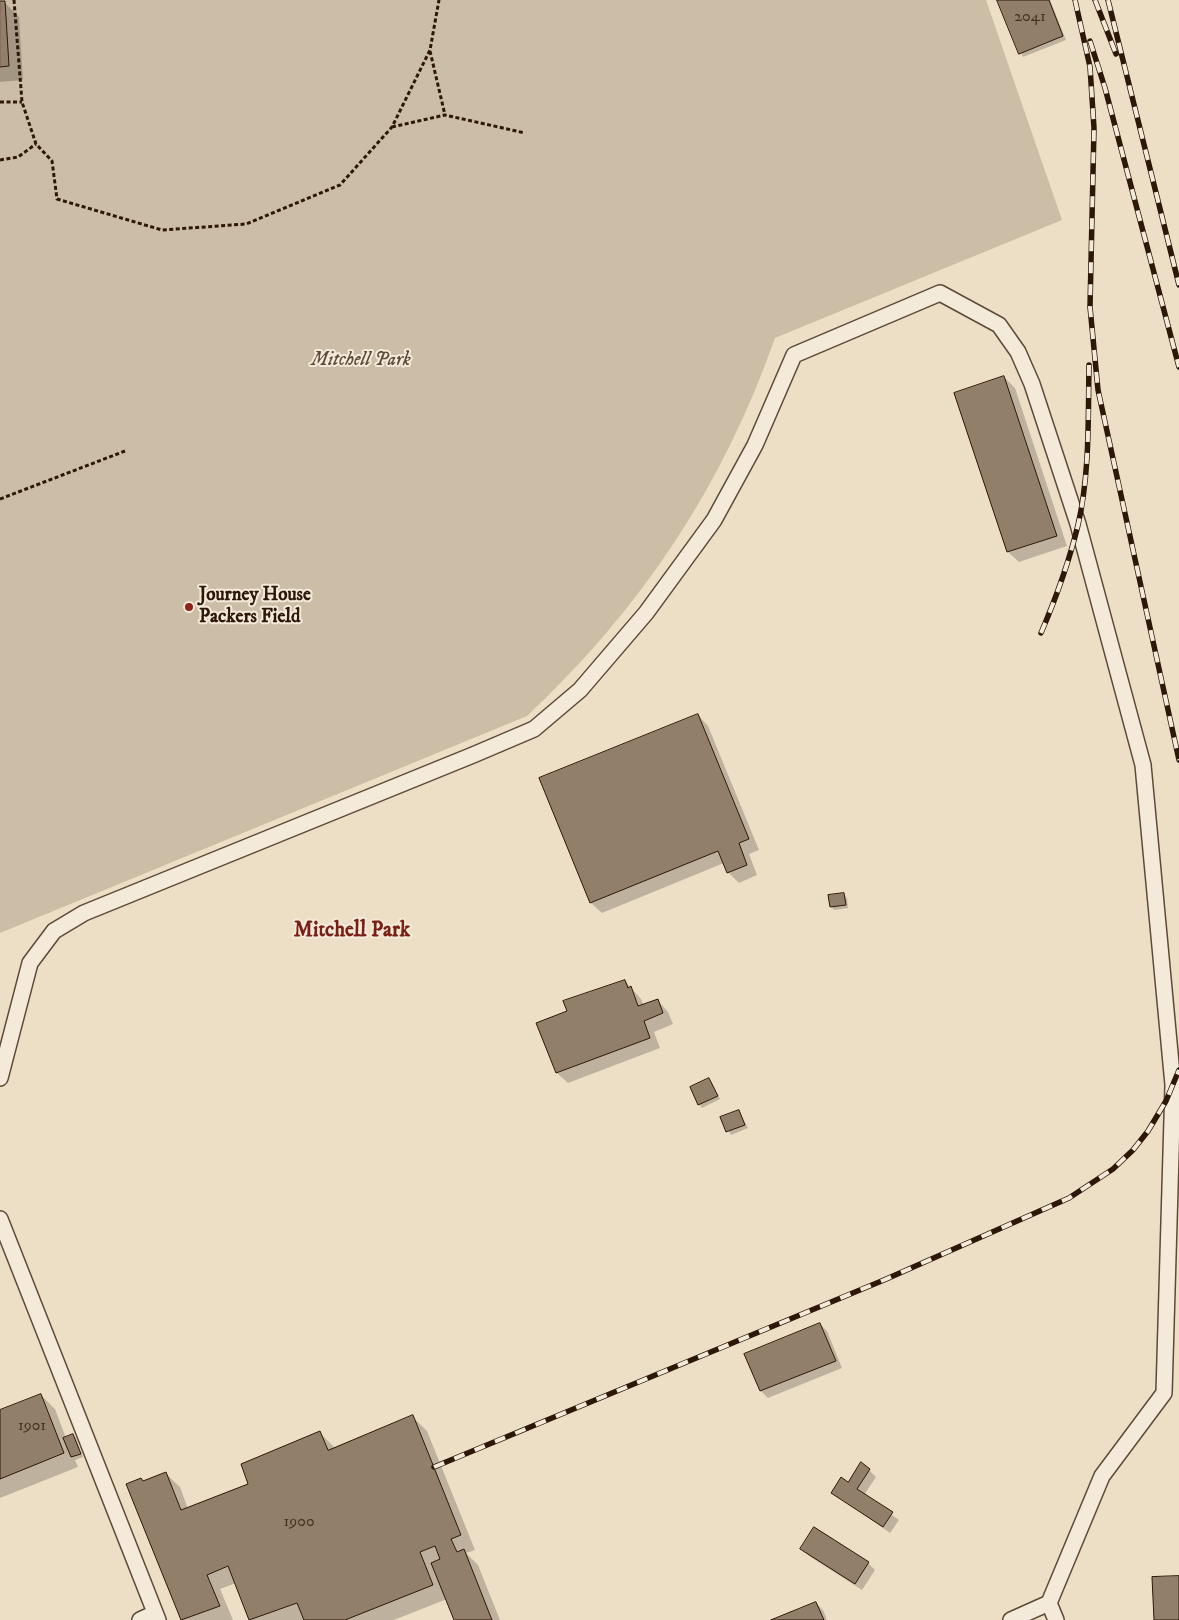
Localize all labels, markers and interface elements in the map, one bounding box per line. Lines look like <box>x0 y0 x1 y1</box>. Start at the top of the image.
house number: 2041 <box>1014 8 1046 28</box>
park label: Mitchell Park <box>311 350 411 372</box>
place label: Journey House Packers Field <box>199 585 311 629</box>
marker: Journey House Packers Field <box>183 601 195 613</box>
district label: Mitchell Park <box>294 919 410 945</box>
house number: 1901 <box>18 1417 46 1437</box>
house number: 1900 <box>283 1513 315 1533</box>

